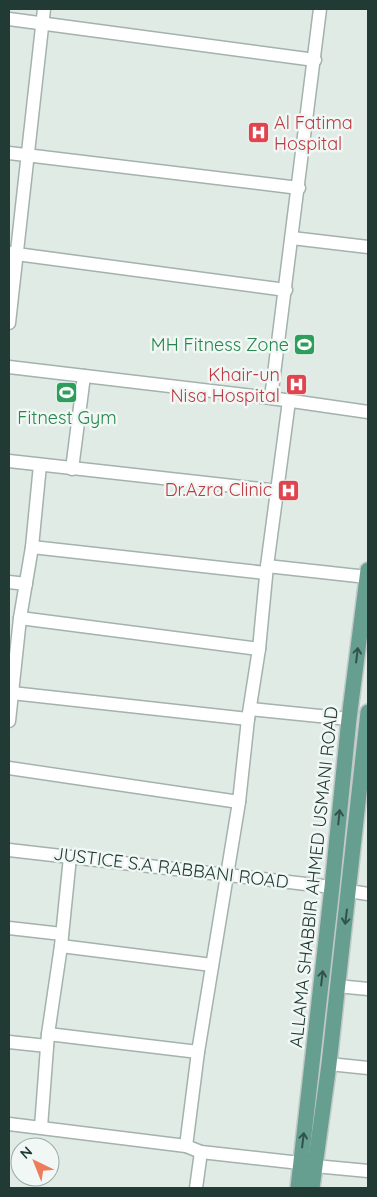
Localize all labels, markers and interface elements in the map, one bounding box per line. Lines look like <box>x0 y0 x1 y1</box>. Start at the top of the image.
place label: Al Fatima Hospital <box>274 111 353 155</box>
hospital icon: Al Fatima Hospital <box>246 121 270 145</box>
place label: MH Fitness Zone <box>151 333 289 356</box>
sports icon: MH Fitness Zone <box>293 333 317 357</box>
place label: Khair-un Nisa Hospital <box>170 363 280 407</box>
hospital icon: Khair-un Nisa Hospital <box>284 373 308 397</box>
sports icon: Fitnest Gym <box>55 381 79 405</box>
place label: Fitnest Gym <box>17 406 117 429</box>
place label: Dr.Azra Clinic <box>165 478 272 501</box>
hospital icon: Dr.Azra Clinic <box>276 478 300 502</box>
one-way arrow <box>353 648 363 664</box>
street label: ALLAMA SHABBIR AHMED USMANI ROAD <box>284 705 343 1049</box>
one-way arrow <box>335 809 344 825</box>
street label: JUSTICE S.A RABBANI ROAD <box>52 842 290 893</box>
one-way arrow <box>341 909 351 925</box>
one-way arrow <box>317 971 327 987</box>
one-way arrow <box>298 1132 308 1148</box>
north arrow <box>10 1137 60 1187</box>
text: N <box>16 1142 36 1163</box>

